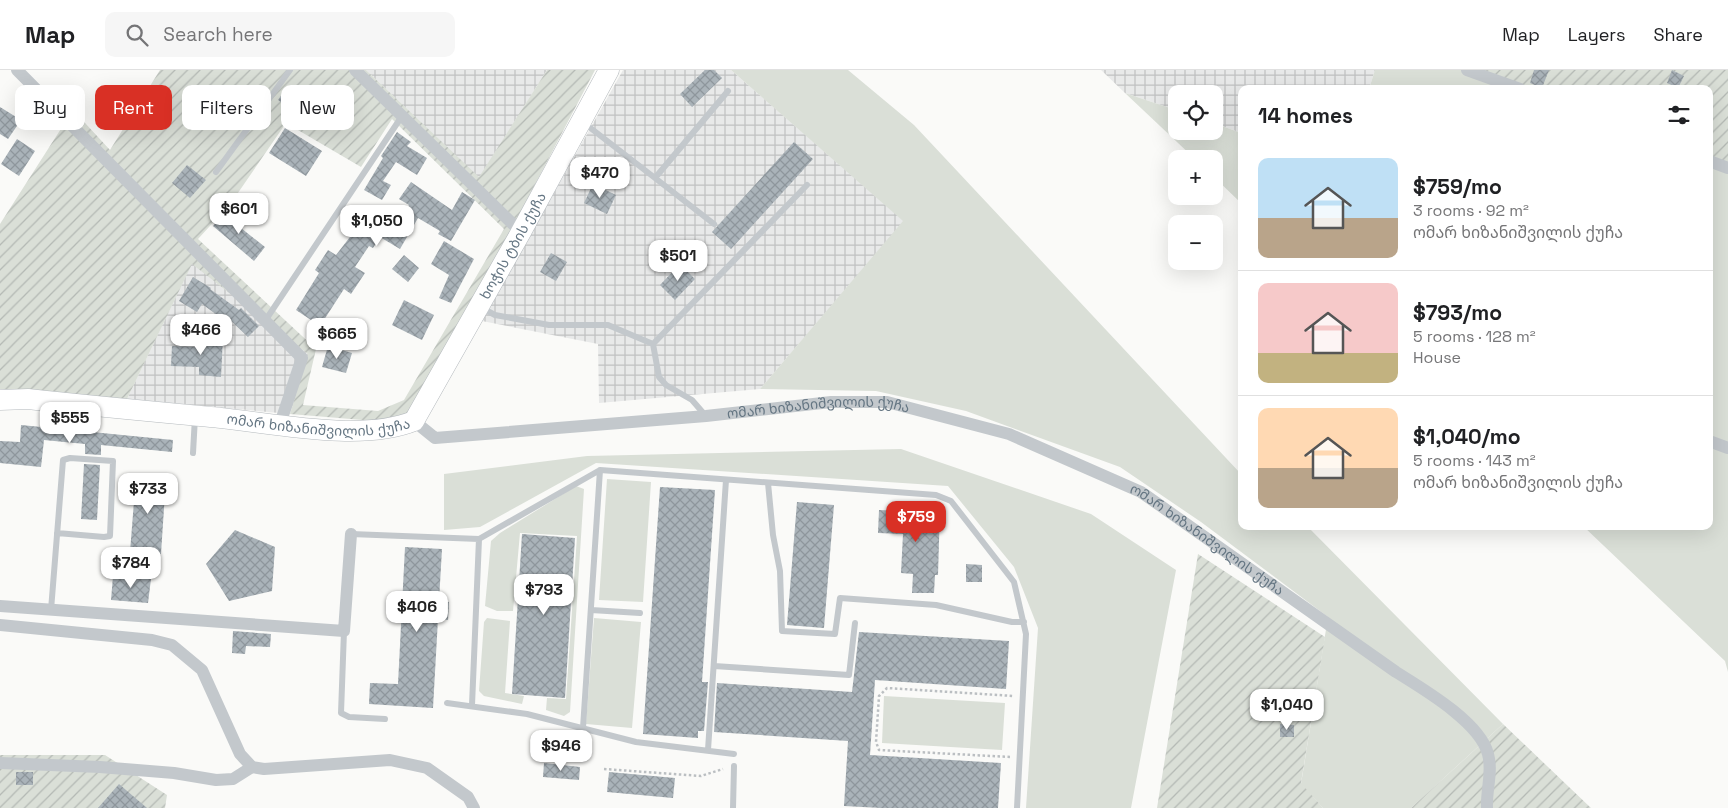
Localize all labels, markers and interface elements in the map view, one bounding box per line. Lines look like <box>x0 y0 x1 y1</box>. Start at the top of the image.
search box <box>105 12 455 57</box>
text: Map <box>25 19 75 50</box>
icon: search <box>123 21 151 49</box>
text: Search here <box>163 22 273 47</box>
text: Map <box>1502 23 1540 46</box>
text: Layers <box>1568 23 1625 46</box>
text: Share <box>1653 23 1703 46</box>
chip: Buy <box>15 85 85 130</box>
chip: Rent <box>95 85 172 130</box>
chip: Filters <box>182 85 271 130</box>
chip: New <box>281 85 354 130</box>
map controls <box>1168 85 1223 270</box>
button: locate <box>1168 85 1223 140</box>
icon: filters <box>1665 101 1693 129</box>
text: 14 homes <box>1258 102 1353 129</box>
button: + <box>1168 150 1223 205</box>
pin: $470 <box>570 156 630 199</box>
text: $470 <box>581 162 619 183</box>
text: $759/mo <box>1413 173 1502 200</box>
icon: home <box>1298 178 1358 238</box>
street label: ხოჭის ტბის ქუჩა <box>476 189 550 303</box>
pin: $601 <box>209 192 269 235</box>
text: $601 <box>220 198 258 219</box>
text: 3 rooms · 92 m² <box>1413 200 1529 221</box>
pin: $1,050 <box>336 204 418 247</box>
text: $1,050 <box>351 210 403 231</box>
button: − <box>1168 215 1223 270</box>
text: ომარ ხიზანიშვილის ქუჩა <box>1413 222 1623 243</box>
pin: $501 <box>648 240 708 282</box>
text: $501 <box>660 245 696 266</box>
text: $793/mo <box>1413 299 1502 326</box>
icon: home <box>1298 303 1358 363</box>
pin: $466 <box>171 314 231 356</box>
pin: $665 <box>307 318 367 360</box>
text: $466 <box>181 319 221 340</box>
text: $665 <box>317 323 357 344</box>
text: 5 rooms · 128 m² <box>1413 326 1536 347</box>
text: House <box>1413 347 1461 368</box>
street label: ომარ ხიზანიშვილის ქუჩა <box>726 393 912 423</box>
pin: $555 <box>40 402 100 444</box>
text: $555 <box>51 407 89 428</box>
street label: ომარ ხიზანიშვილის ქუჩა <box>226 410 412 440</box>
text: $1,040/mo <box>1413 423 1521 450</box>
icon: home <box>1298 428 1358 488</box>
text: 5 rooms · 143 m² <box>1413 450 1536 471</box>
pin: $733 <box>118 472 178 515</box>
text: ომარ ხიზანიშვილის ქუჩა <box>1413 472 1623 493</box>
text: $733 <box>129 478 167 499</box>
street label: ომარ ხიზანიშვილის ქუჩა <box>1127 479 1288 599</box>
pin: $759 <box>886 500 946 543</box>
text: $759 <box>897 506 935 527</box>
pin: $784 <box>101 546 161 589</box>
text: $784 <box>112 552 150 573</box>
pin: $793 <box>514 574 574 616</box>
text: $793 <box>525 579 563 600</box>
pin: $406 <box>387 590 447 633</box>
text: $406 <box>397 596 437 617</box>
pin: $1,040 <box>1246 688 1328 731</box>
text: $1,040 <box>1261 694 1313 715</box>
pin: $946 <box>531 730 591 772</box>
text: $946 <box>541 735 581 756</box>

